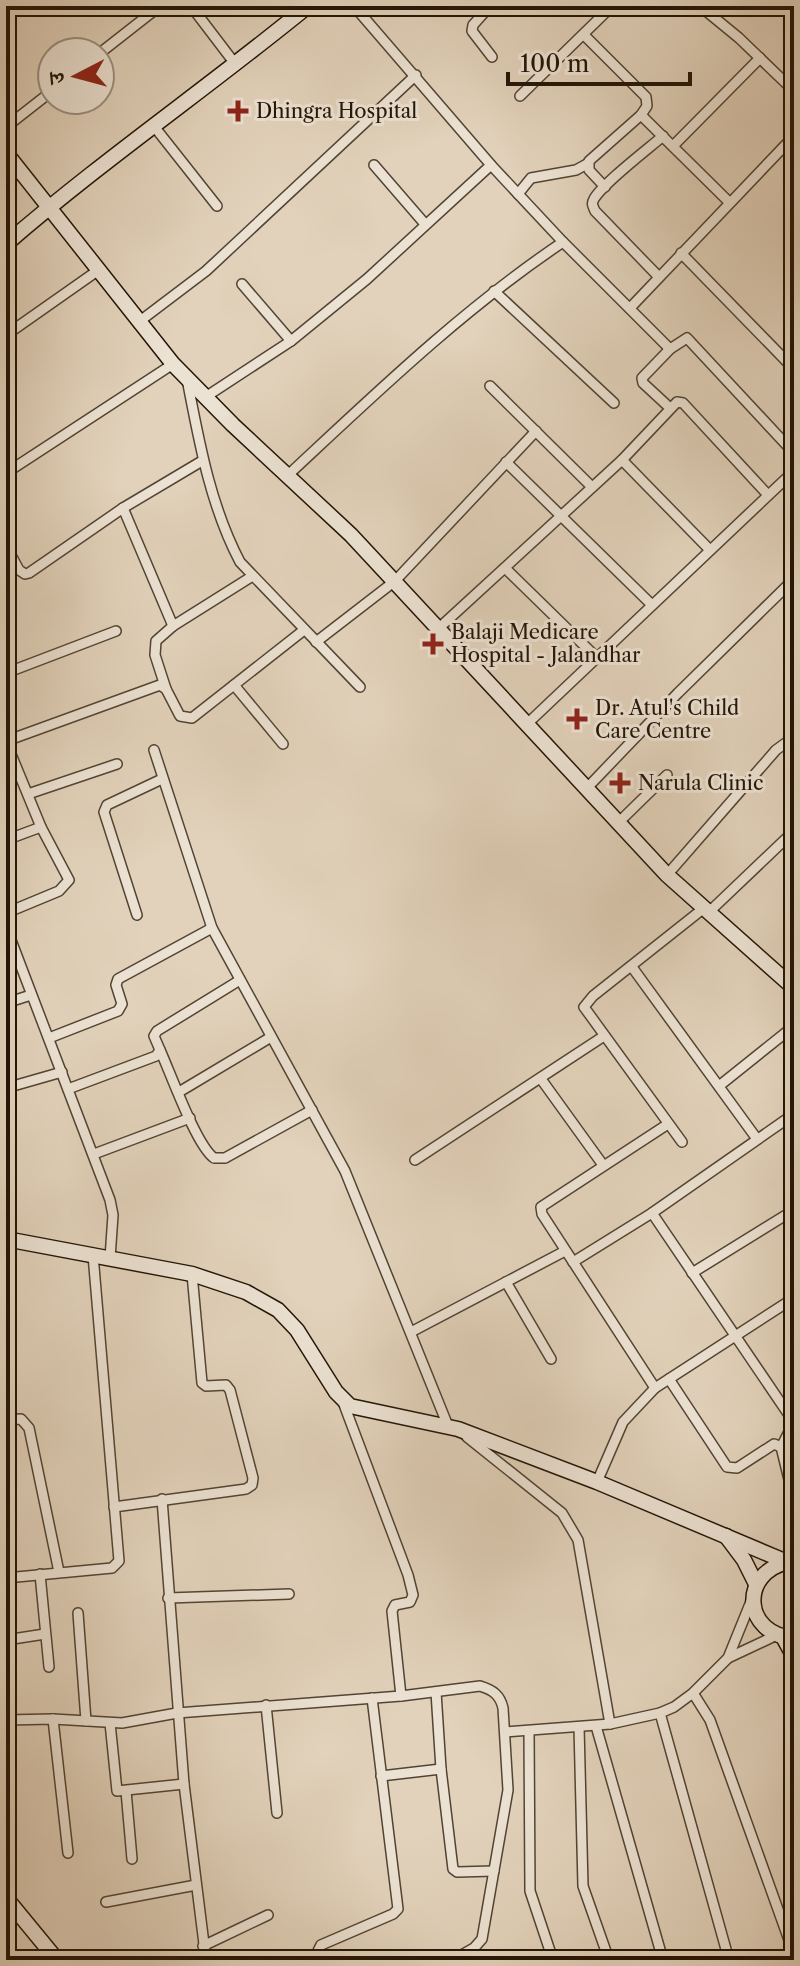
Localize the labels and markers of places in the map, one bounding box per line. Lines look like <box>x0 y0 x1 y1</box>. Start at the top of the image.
place label: Dhingra Hospital <box>256 99 417 123</box>
marker: Dhingra Hospital <box>227 100 249 122</box>
place label: Balaji Medicare Hospital - Jalandhar <box>451 620 641 667</box>
marker: Balaji Medicare Hospital - Jalandhar <box>422 633 444 655</box>
place label: Dr. Atul's Child Care Centre <box>595 696 739 743</box>
marker: Dr. Atul's Child Care Centre <box>566 708 588 730</box>
place label: Narula Clinic <box>638 771 763 795</box>
marker: Narula Clinic <box>609 772 631 794</box>

